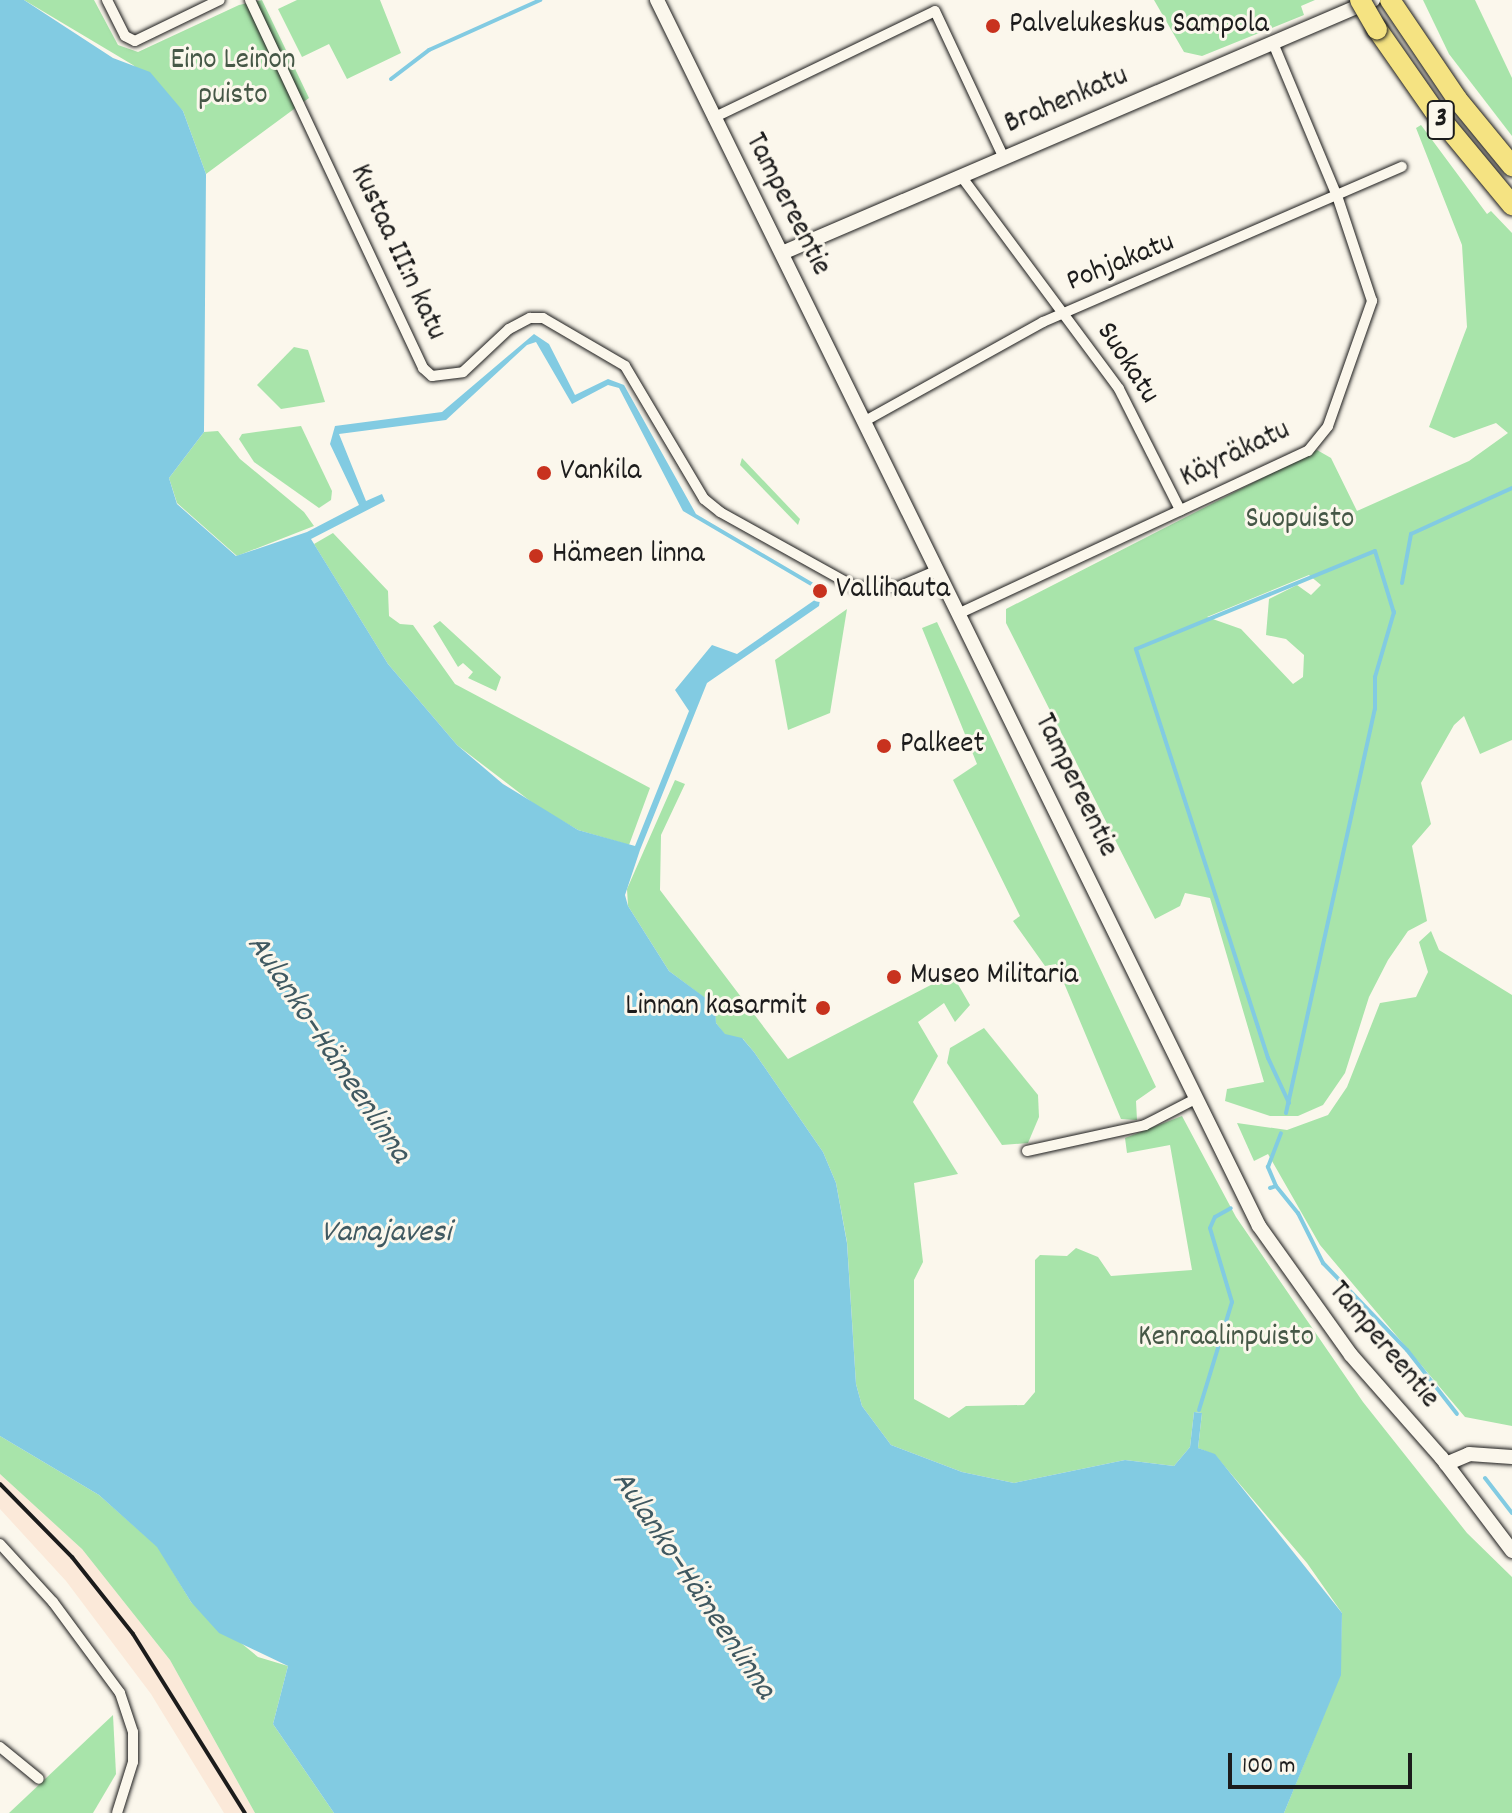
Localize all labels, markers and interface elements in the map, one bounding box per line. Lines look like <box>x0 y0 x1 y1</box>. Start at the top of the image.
place label: Palvelukeskus Sampola <box>1009 8 1269 44</box>
marker: Palvelukeskus Sampola <box>984 17 1002 35</box>
park label: Eino Leinon puisto <box>170 44 296 114</box>
street label: Brahenkatu <box>1000 60 1134 144</box>
road number: 3 <box>1425 96 1457 144</box>
street label: Tampereentie <box>735 128 837 282</box>
street label: Kustaa III:n katu <box>340 160 452 346</box>
street label: Pohjakatu <box>1062 226 1180 302</box>
street label: Suokatu <box>1086 317 1166 411</box>
street label: Käyräkatu <box>1175 414 1297 498</box>
place label: Vankila <box>560 455 641 491</box>
marker: Vankila <box>535 464 553 482</box>
park label: Suopuisto <box>1246 503 1354 539</box>
place label: Hämeen linna <box>552 538 704 574</box>
marker: Hämeen linna <box>527 547 545 565</box>
place label: Vallihauta <box>836 573 950 609</box>
marker: Vallihauta <box>811 582 829 600</box>
street label: Tampereentie <box>1024 709 1124 863</box>
place label: Palkeet <box>900 728 985 764</box>
marker: Palkeet <box>875 737 893 755</box>
water label: Aulanko–Hämeenlinna <box>236 928 418 1172</box>
place label: Museo Militaria <box>910 959 1078 995</box>
marker: Museo Militaria <box>885 968 903 986</box>
place label: Linnan kasarmit <box>625 990 807 1026</box>
marker: Linnan kasarmit <box>814 999 832 1017</box>
water label: Vanajavesi <box>321 1215 451 1253</box>
street label: Tampereentie <box>1318 1275 1446 1417</box>
park label: Kenraalinpuisto <box>1138 1321 1314 1357</box>
water label: Aulanko–Hämeenlinna <box>601 1464 783 1708</box>
scale bar <box>1232 1737 1416 1787</box>
text: 100 m <box>1242 1750 1295 1784</box>

